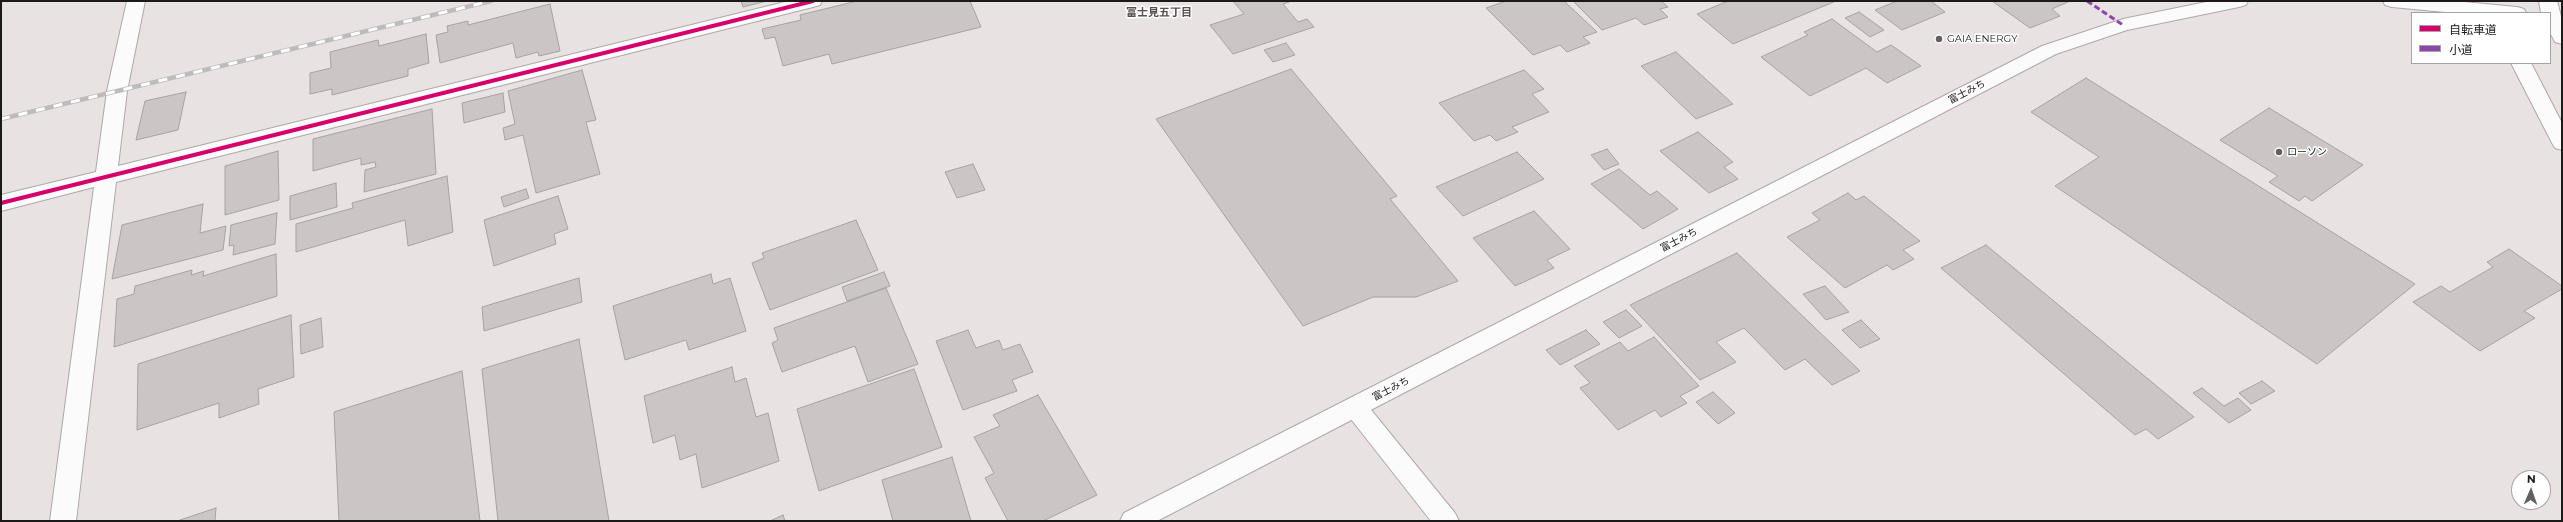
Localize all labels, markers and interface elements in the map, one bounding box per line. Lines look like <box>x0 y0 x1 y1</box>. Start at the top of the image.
district label: 富士見五丁目 <box>1126 6 1192 20</box>
legend <box>2411 12 2551 64</box>
text: 自転車道 <box>2449 22 2497 37</box>
place label: GAIA ENERGY <box>1947 33 2018 45</box>
marker: GAIA ENERGY <box>1934 34 1944 44</box>
text: 小道 <box>2449 42 2473 57</box>
street label: 富士みち <box>1946 78 1988 106</box>
place label: ローソン <box>2287 146 2327 158</box>
marker: ローソン <box>2274 147 2284 157</box>
street label: 富士みち <box>1658 226 1700 254</box>
street label: 富士みち <box>1370 375 1412 403</box>
north arrow <box>2511 470 2551 510</box>
text: N <box>2527 472 2536 486</box>

